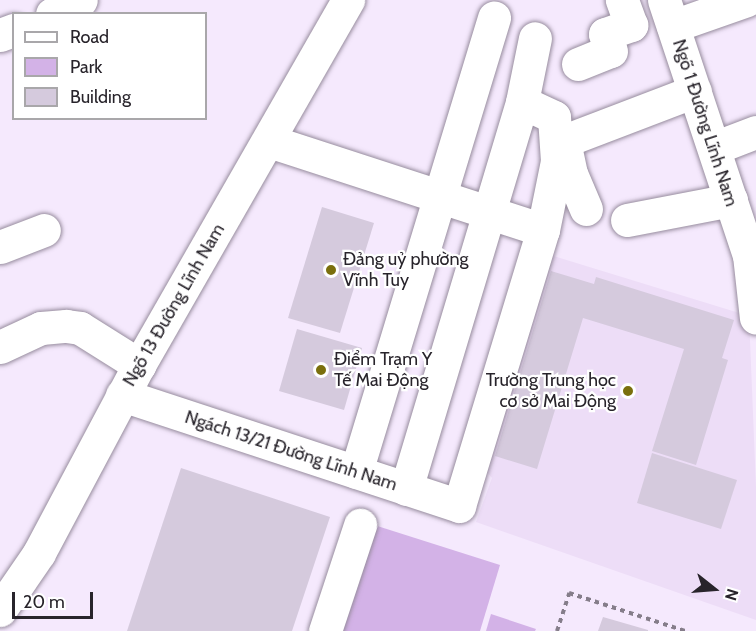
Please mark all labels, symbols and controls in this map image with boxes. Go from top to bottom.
legend [12,12,207,120]
text: Road [70,26,109,48]
street label: Ngõ 1 Đường Lĩnh Nam [668,37,742,209]
text: Park [70,56,102,78]
text: Building [70,86,131,108]
street label: Ngõ 13 Đường Lĩnh Nam [119,220,229,390]
place label: Đảng uỷ phường Vĩnh Tuy [343,249,469,292]
marker: Đảng uỷ phường Vĩnh Tuy [324,263,338,277]
place label: Điểm Trạm Y Tế Mai Động [334,349,432,392]
marker: Điểm Trạm Y Tế Mai Động [312,361,330,379]
place label: Trường Trung học cơ sở Mai Động [486,370,616,412]
marker: Trường Trung học cơ sở Mai Động [621,384,635,398]
street label: Ngách 13/21 Đường Lĩnh Nam [182,406,400,496]
north arrow [684,559,744,619]
scale bar [15,580,96,618]
text: N [721,586,742,603]
text: 20 m [23,591,65,613]

